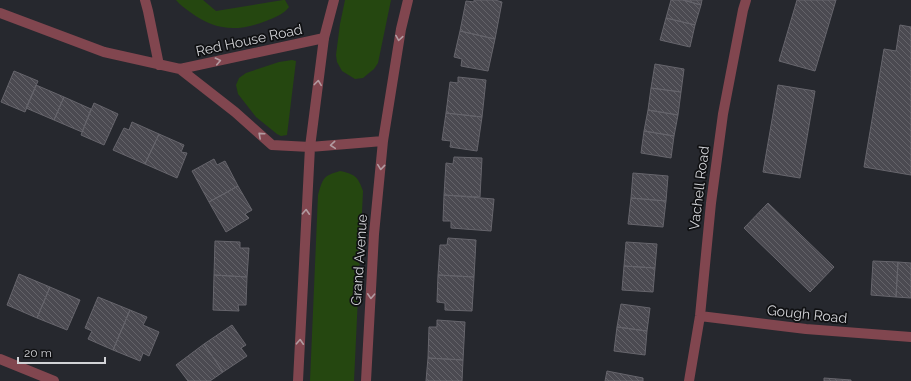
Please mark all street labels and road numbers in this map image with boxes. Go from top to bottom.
street label: Red House Road [194,21,304,59]
street label: Vachell Road [686,145,712,231]
street label: Grand Avenue [348,214,370,306]
street label: Gough Road [766,302,848,326]

